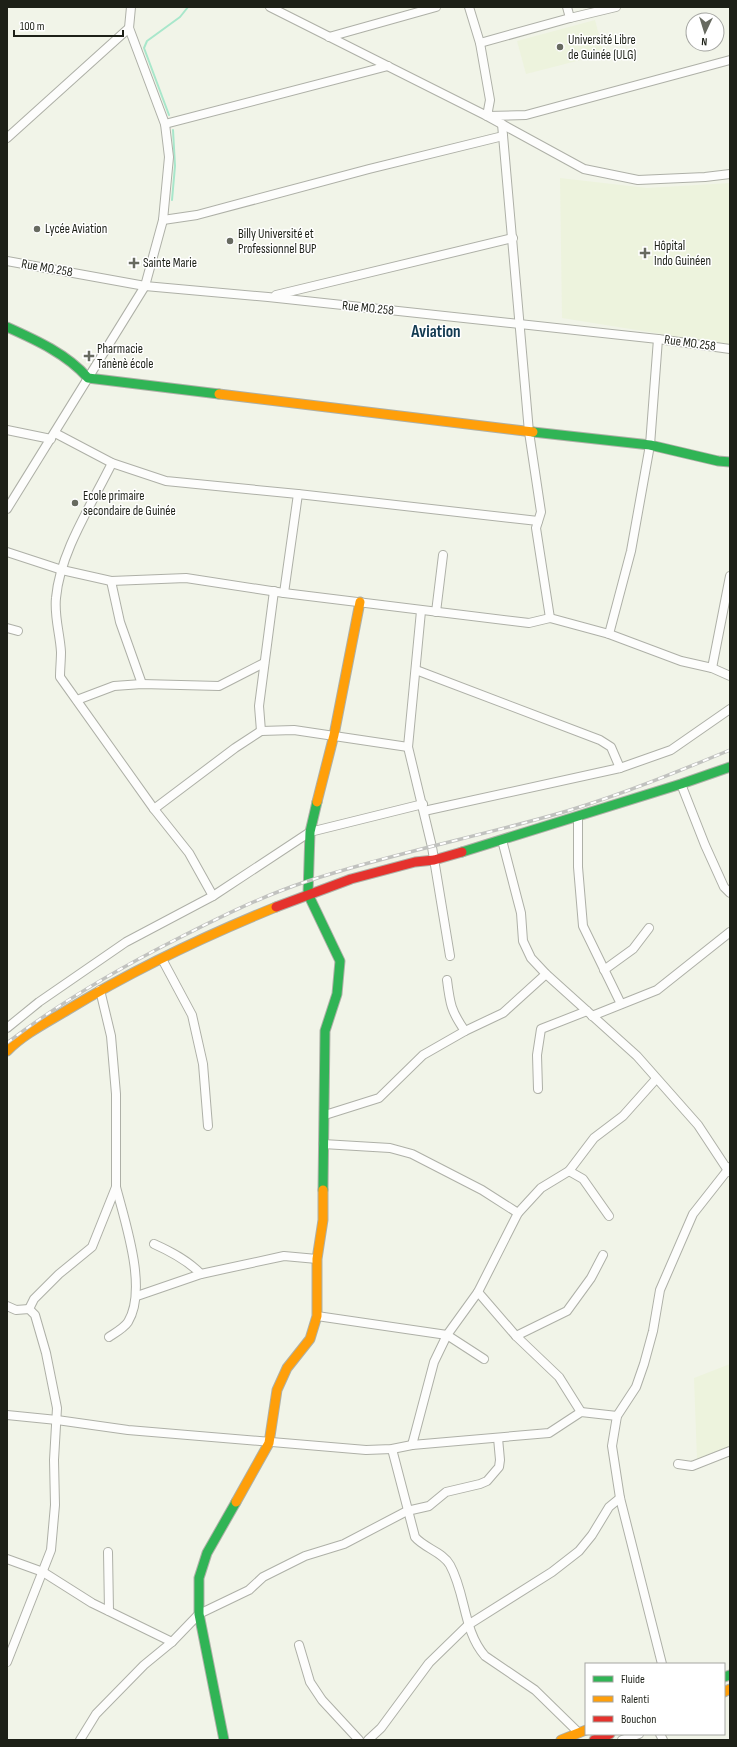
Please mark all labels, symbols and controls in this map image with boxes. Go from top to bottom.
scale bar [14,12,123,38]
north arrow [685,12,725,52]
text: 100 m [20,19,45,34]
place label: Université Libre de Guinée (ULG) [568,32,637,63]
text: N [701,35,708,48]
marker: Université Libre de Guinée (ULG) [555,42,565,52]
place label: Lycée Aviation [45,221,107,237]
marker: Lycée Aviation [32,224,42,234]
place label: Billy Université et Professionnel BUP [238,226,317,257]
marker: Billy Université et Professionnel BUP [225,236,235,246]
place label: Hôpital Indo Guinéen [654,238,711,269]
marker: Hôpital Indo Guinéen [639,247,651,259]
place label: Sainte Marie [143,255,197,271]
street label: Rue MO.258 [20,256,74,280]
marker: Sainte Marie [128,257,140,269]
street label: Rue MO.258 [341,297,395,319]
district label: Aviation [410,322,461,342]
street label: Rue MO.258 [663,331,717,355]
place label: Pharmacie Tanènè école [97,341,154,372]
marker: Pharmacie Tanènè école [84,351,94,361]
place label: Ecole primaire secondaire de Guinée [83,488,176,519]
marker: Ecole primaire secondaire de Guinée [70,498,80,508]
legend [585,1663,725,1735]
text: Fluide [621,1672,645,1687]
text: Ralenti [621,1692,649,1707]
text: Bouchon [621,1712,656,1727]

